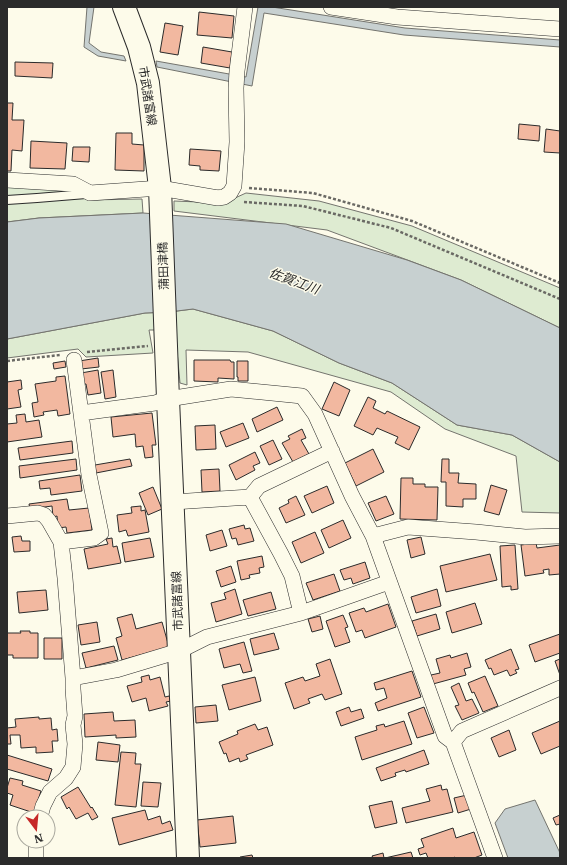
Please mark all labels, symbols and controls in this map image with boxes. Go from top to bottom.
street label: 市武諸富線 [136,65,160,127]
street label: 蒲田津橋 [155,242,171,290]
water label: 佐賀江川 [267,264,323,299]
street label: 市武諸富線 [168,571,186,631]
north arrow [16,809,56,849]
text: N [32,831,45,847]

